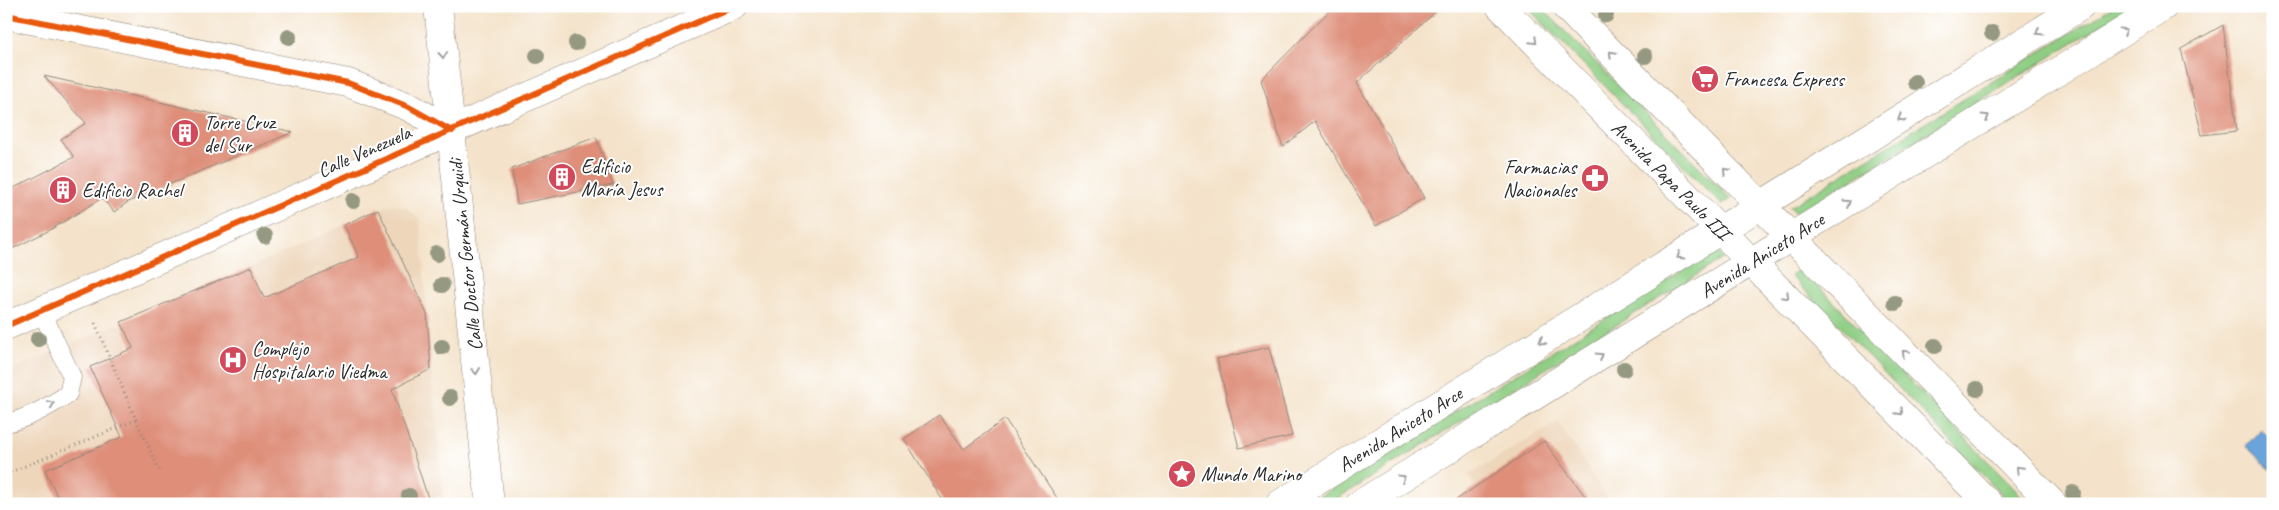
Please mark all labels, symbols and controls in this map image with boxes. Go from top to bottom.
one-way arrow [2036,26,2045,35]
one-way arrow [2118,28,2127,38]
one-way arrow [1528,35,1537,44]
one-way arrow [437,51,448,59]
one-way arrow [1609,51,1618,60]
supermarket icon: Francesa Express [1690,64,1720,94]
place label: Francesa Express [1724,67,1846,92]
place label: Torre Cruz del Sur [204,110,277,158]
one-way arrow [1898,111,1907,121]
one-way arrow [1980,114,1989,123]
street label: Avenida Papa Paulo III [1606,116,1738,248]
building icon: Torre Cruz del Sur [170,118,200,148]
street label: Calle Venezuela [314,119,416,183]
place label: Edificio María Jesus [581,154,664,202]
place label: Farmacias Nacionales [1503,155,1578,203]
street label: Calle Doctor Germán Urquidi [443,156,488,352]
building icon: Edificio María Jesus [547,162,577,192]
pharmacy icon: Farmacias Nacionales [1580,163,1610,193]
one-way arrow [1722,167,1731,176]
building icon: Edificio Rachel [48,175,78,205]
place label: Edificio Rachel [82,178,186,203]
one-way arrow [1842,200,1851,209]
street label: Avenida Aniceto Arce [1695,206,1830,304]
one-way arrow [1676,249,1685,259]
one-way arrow [1780,291,1789,300]
one-way arrow [1538,335,1547,345]
place label: Complejo Hospitalario Viedma [252,336,388,384]
hospital icon: Complejo Hospitalario Viedma [218,345,248,375]
one-way arrow [1902,350,1911,359]
one-way arrow [1594,353,1603,362]
one-way arrow [470,367,481,375]
street label: Avenida Aniceto Arce [1333,380,1468,478]
one-way arrow [46,400,55,410]
one-way arrow [1894,407,1903,416]
place icon: Mundo Marino [1167,459,1197,489]
place label: Mundo Marino [1201,462,1303,487]
one-way arrow [2015,466,2024,475]
one-way arrow [1396,475,1405,485]

